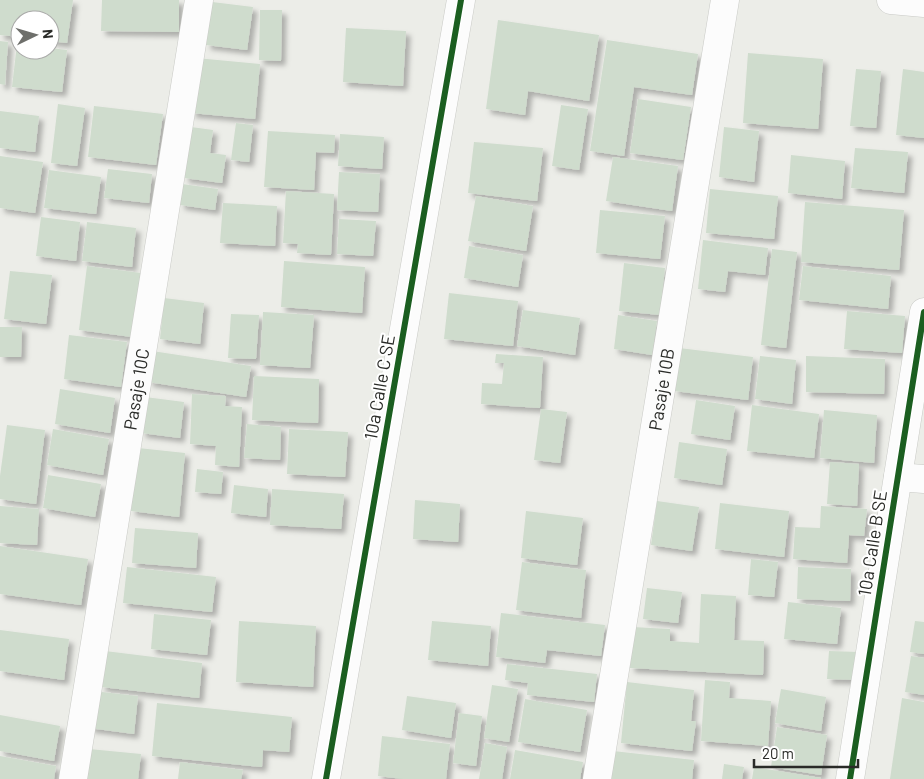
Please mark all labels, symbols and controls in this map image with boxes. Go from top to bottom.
north arrow [10,10,60,60]
text: N [40,28,57,39]
street label: 10a Calle C SE [359,333,399,441]
street label: Pasaje 10C [119,346,154,432]
street label: Pasaje 10B [643,346,679,432]
street label: 10a Calle B SE [853,488,891,598]
scale bar [754,736,858,768]
text: 20 m [762,744,794,762]

